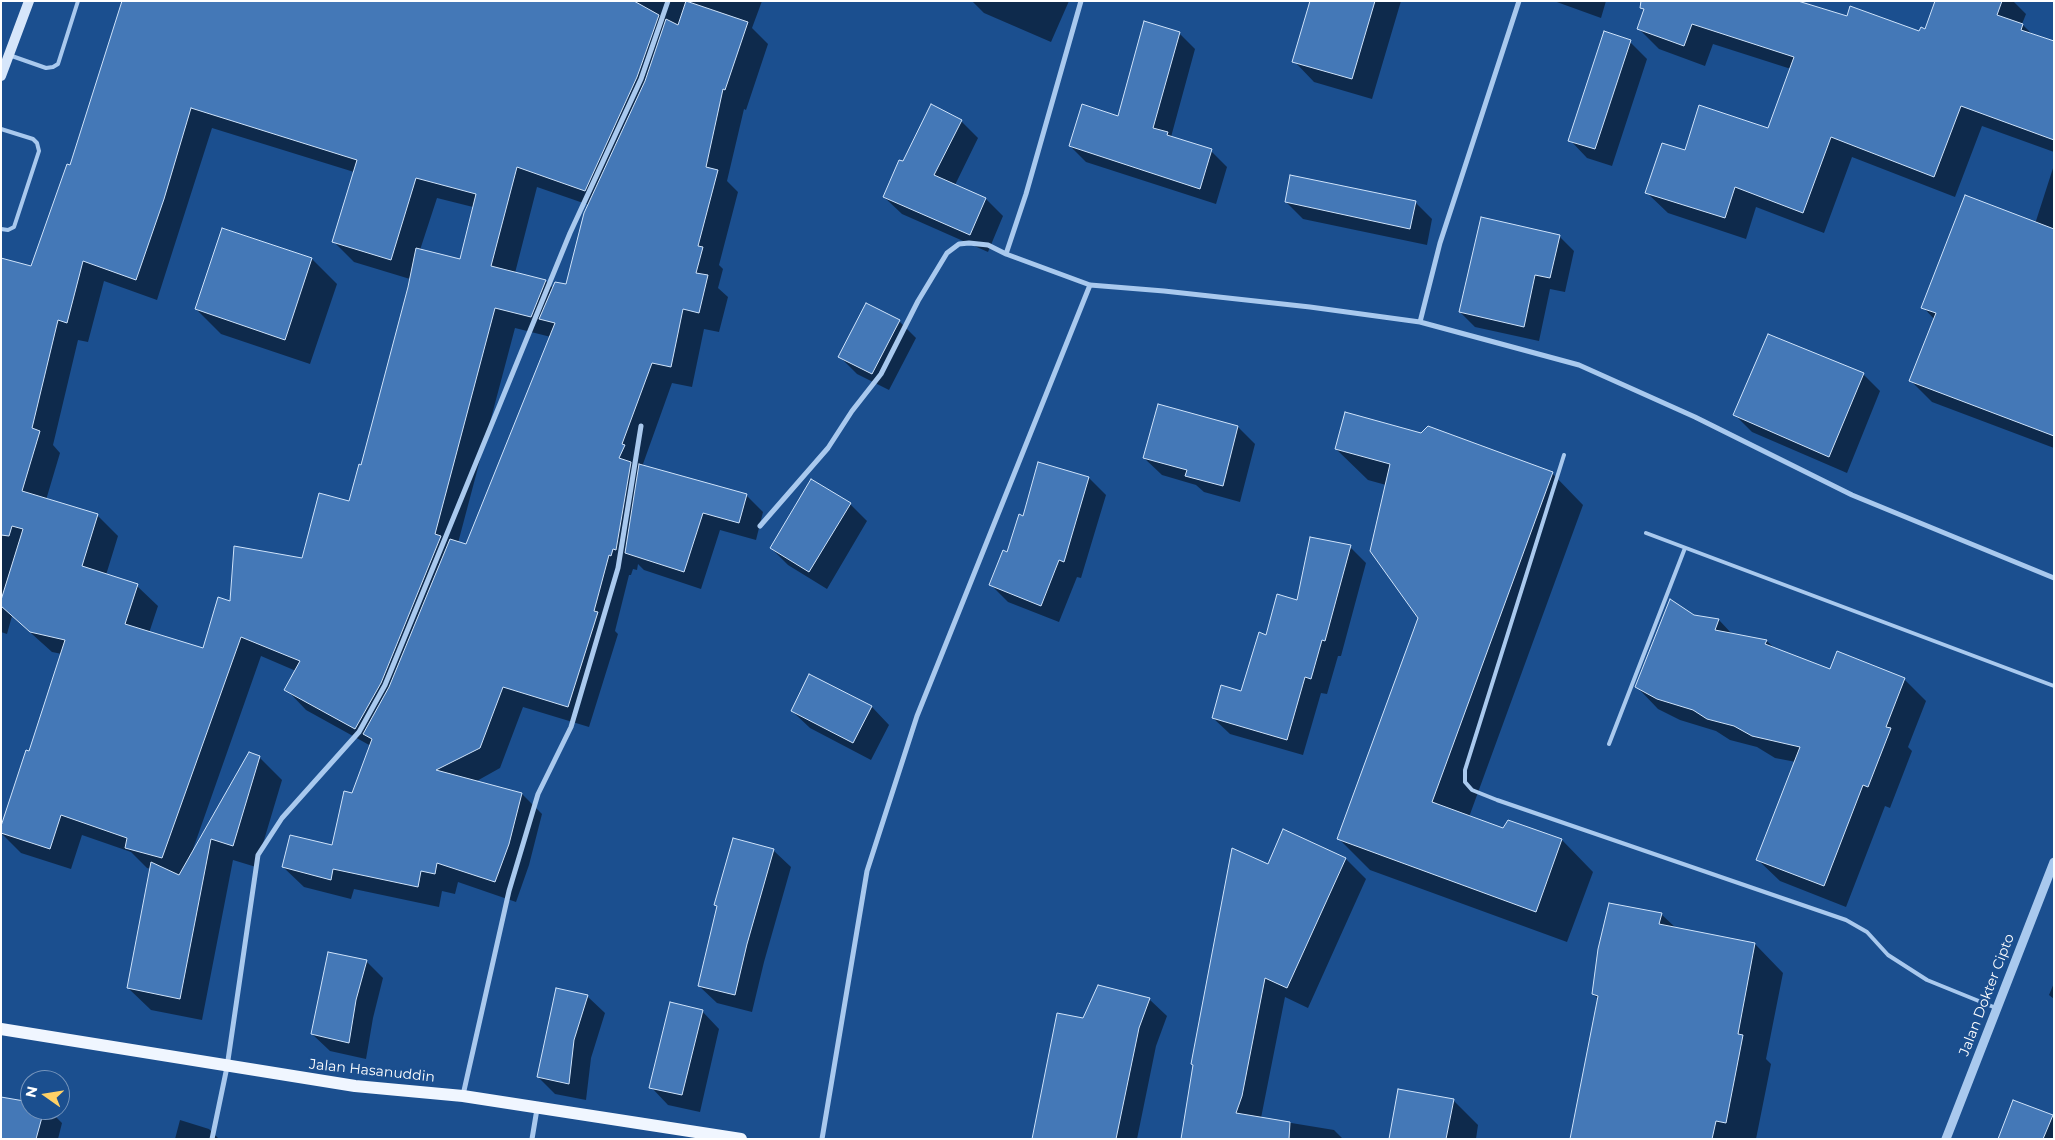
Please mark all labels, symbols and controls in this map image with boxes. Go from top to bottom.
street label: Jalan Dokter Cipto [1956,931,2018,1059]
street label: Jalan Hasanuddin [308,1056,436,1086]
north arrow [20,1070,70,1120]
text: N [21,1084,41,1099]

